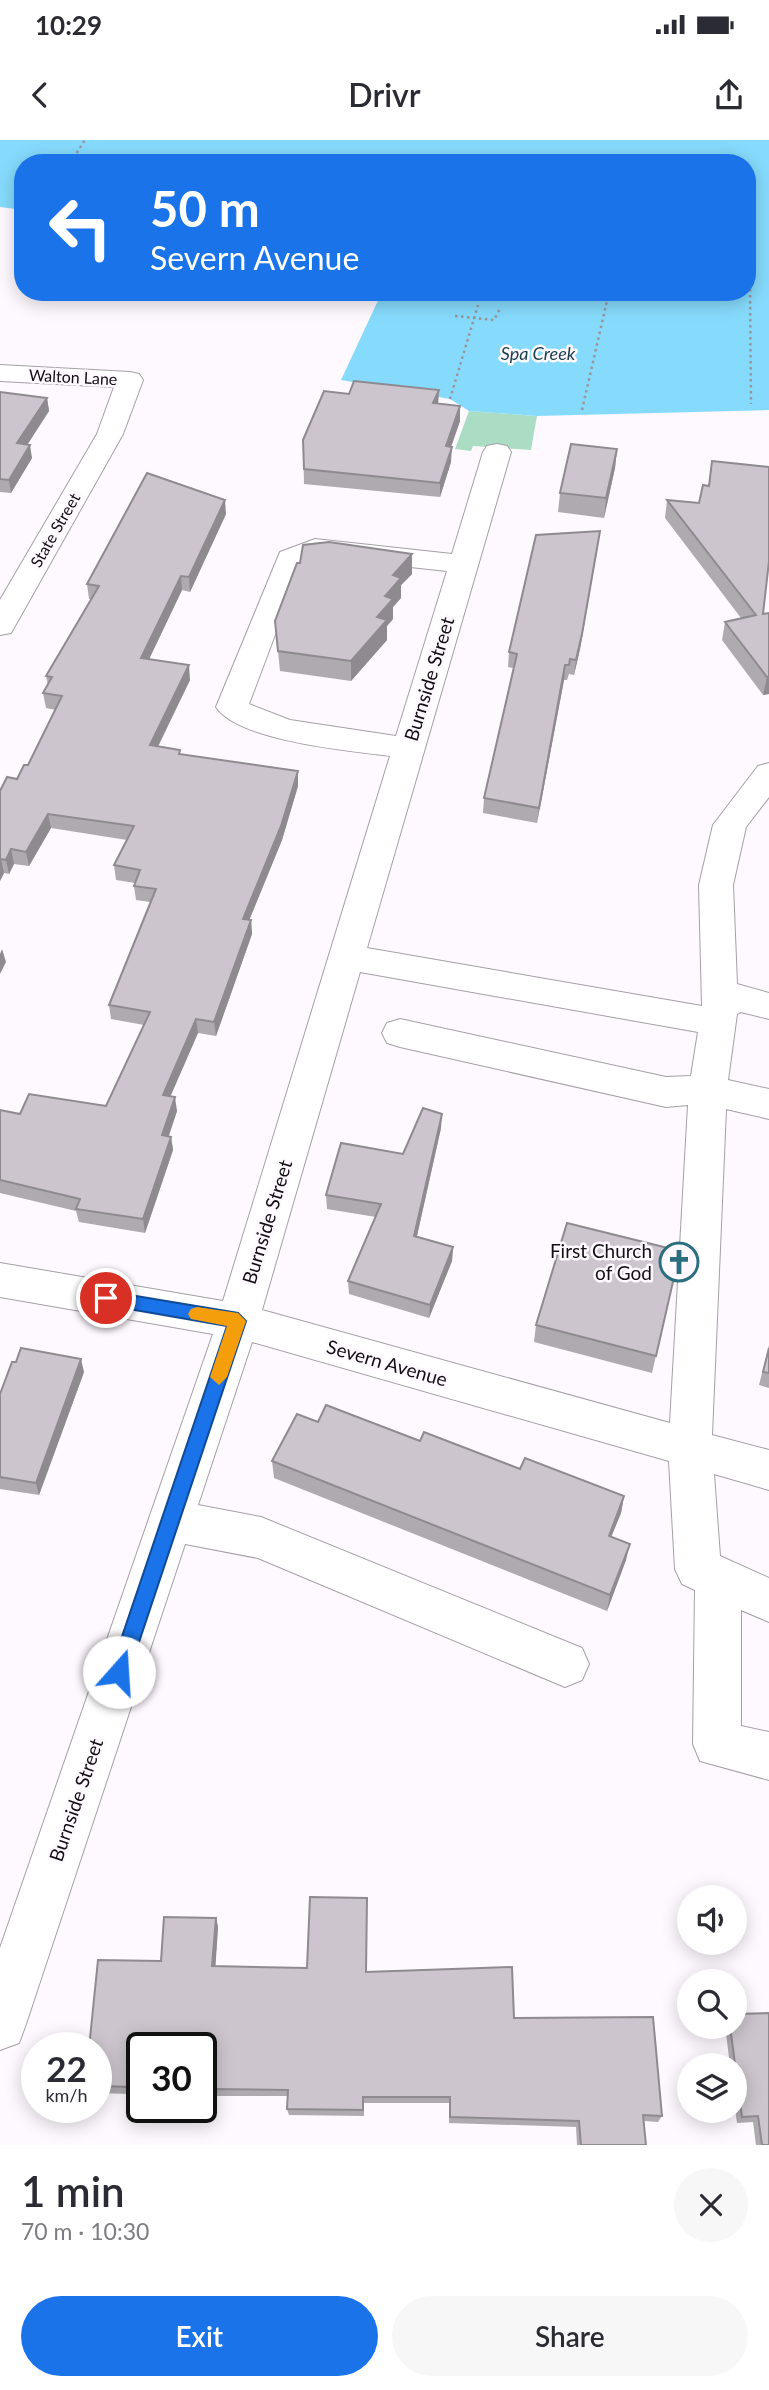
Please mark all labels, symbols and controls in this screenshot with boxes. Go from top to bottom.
text: 10:29 [35,9,102,41]
text: Drivr [348,75,421,114]
icon: back [21,76,59,114]
icon: share [710,76,748,114]
text: 50 m [150,179,260,237]
icon: left [35,182,126,273]
text: Severn Avenue [150,238,359,277]
water label: Spa Creek [501,342,576,364]
street label: Walton Lane [28,365,118,388]
street label: State Street [26,489,83,570]
street label: Burnside Street [399,614,458,744]
street label: Burnside Street [237,1157,296,1287]
place label: First Church of God [550,1239,652,1284]
church icon: First Church of God [658,1241,700,1283]
pin [76,1268,136,1328]
icon: arrive [87,1279,125,1317]
street label: Severn Avenue [324,1334,450,1391]
position arrow [82,1635,156,1709]
street label: Burnside Street [44,1735,107,1864]
map controls [677,1885,747,2123]
button: sound [677,1885,747,1955]
button: search [677,1969,747,2039]
speed limit sign: 30 [126,2032,217,2123]
text: 22 [46,2047,87,2089]
button: layers [677,2053,747,2123]
text: km/h [45,2084,88,2106]
text: 1 min [21,2166,125,2216]
button: close [674,2168,748,2242]
text: 70 m · 10:30 [21,2217,149,2245]
button: Exit [21,2296,378,2376]
button: Share [392,2296,748,2376]

